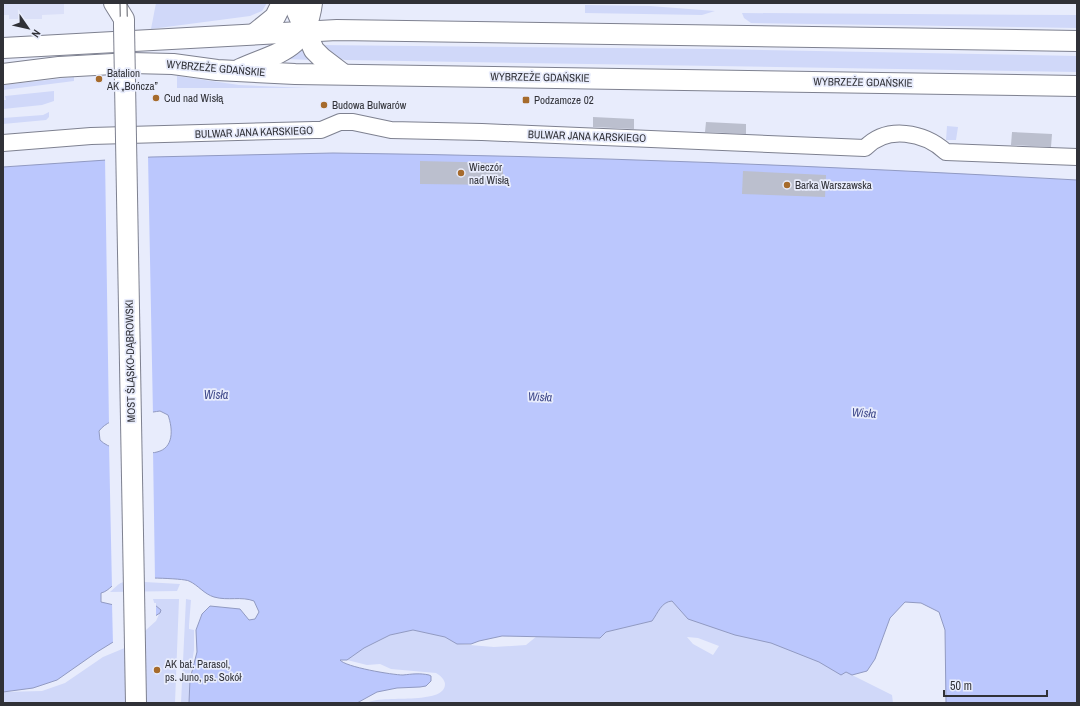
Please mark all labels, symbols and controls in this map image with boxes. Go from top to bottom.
north arrow [8,8,48,48]
text: N [29,27,44,40]
street label: WYBRZEŻE GDAŃSKIE [166,57,266,79]
place label: Batalion AK „Bończa” [106,66,158,93]
street label: WYBRZEŻE GDAŃSKIE [490,69,590,85]
marker: Batalion AK „Bończa” [94,74,104,84]
street label: WYBRZEŻE GDAŃSKIE [813,74,913,90]
place label: Cud nad Wisłą [164,91,224,105]
marker: Cud nad Wisłą [151,93,161,103]
place label: Podzamcze 02 [534,93,594,107]
marker: Podzamcze 02 [521,95,531,105]
place label: Budowa Bulwarów [332,98,407,112]
marker: Budowa Bulwarów [319,100,329,110]
street label: BULWAR JANA KARSKIEGO [195,123,313,141]
street label: BULWAR JANA KARSKIEGO [528,127,646,145]
place label: Wieczór nad Wisłą [469,160,510,187]
marker: Wieczór nad Wisłą [456,168,466,178]
place label: Barka Warszawska [795,178,872,192]
marker: Barka Warszawska [782,180,792,190]
street label: MOST ŚLĄSKO-DĄBROWSKI [122,300,138,422]
water label: Wisła [204,387,229,403]
water label: Wisła [528,389,553,405]
water label: Wisła [851,404,877,422]
place label: AK bat. Parasol, ps. Juno, ps. Sokół [164,657,242,684]
marker: AK bat. Parasol, ps. Juno, ps. Sokół [152,665,162,675]
scale bar [944,672,1047,698]
text: 50 m [950,678,972,694]

